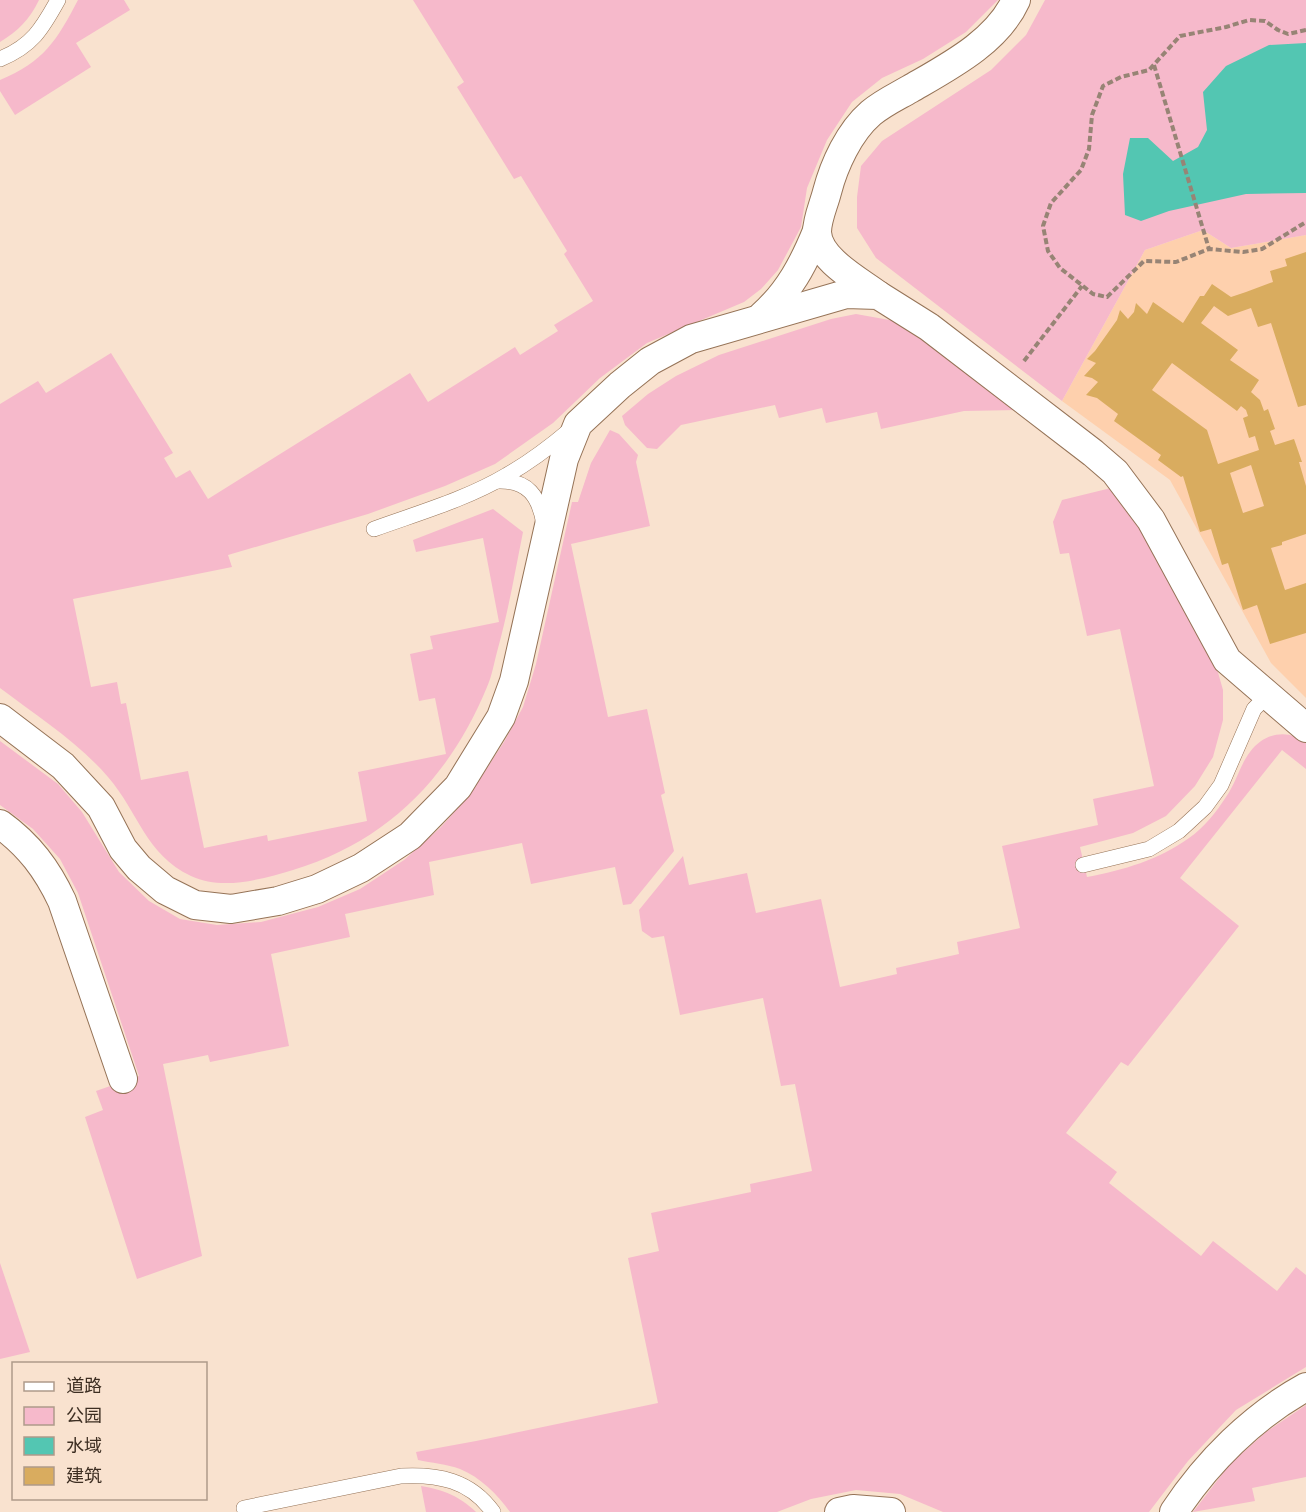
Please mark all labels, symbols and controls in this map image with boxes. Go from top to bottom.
legend [12,1362,207,1500]
text: 道路 [66,1375,102,1396]
text: 公园 [66,1405,102,1426]
text: 水域 [66,1435,102,1456]
text: 建筑 [66,1465,102,1486]

